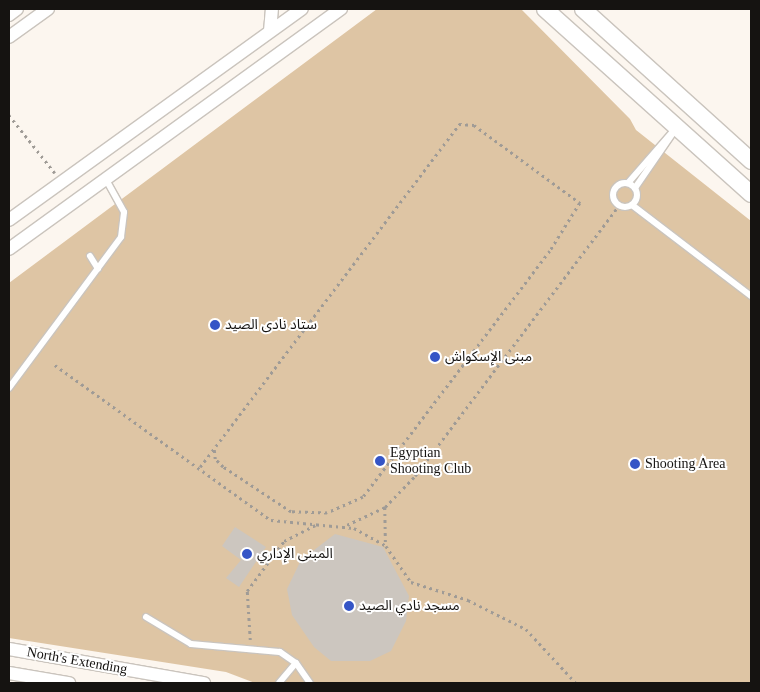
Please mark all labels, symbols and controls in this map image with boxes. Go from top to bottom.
place label: ستاد نادى الصيد [225,317,317,333]
marker: ستاد نادى الصيد [209,319,221,331]
place label: مبنى الإسكواش [445,349,532,365]
marker: مبنى الإسكواش [429,351,441,363]
place label: Egyptian Shooting Club [390,445,471,478]
marker: Egyptian Shooting Club [374,455,386,467]
place label: Shooting Area [645,456,726,472]
marker: Shooting Area [629,458,641,470]
place label: المبنى الإداري [257,546,333,562]
marker: المبنى الإداري [241,548,253,560]
place label: مسجد نادي الصيد [359,598,460,614]
marker: مسجد نادي الصيد [343,600,355,612]
street label: North's Extending [25,644,129,678]

